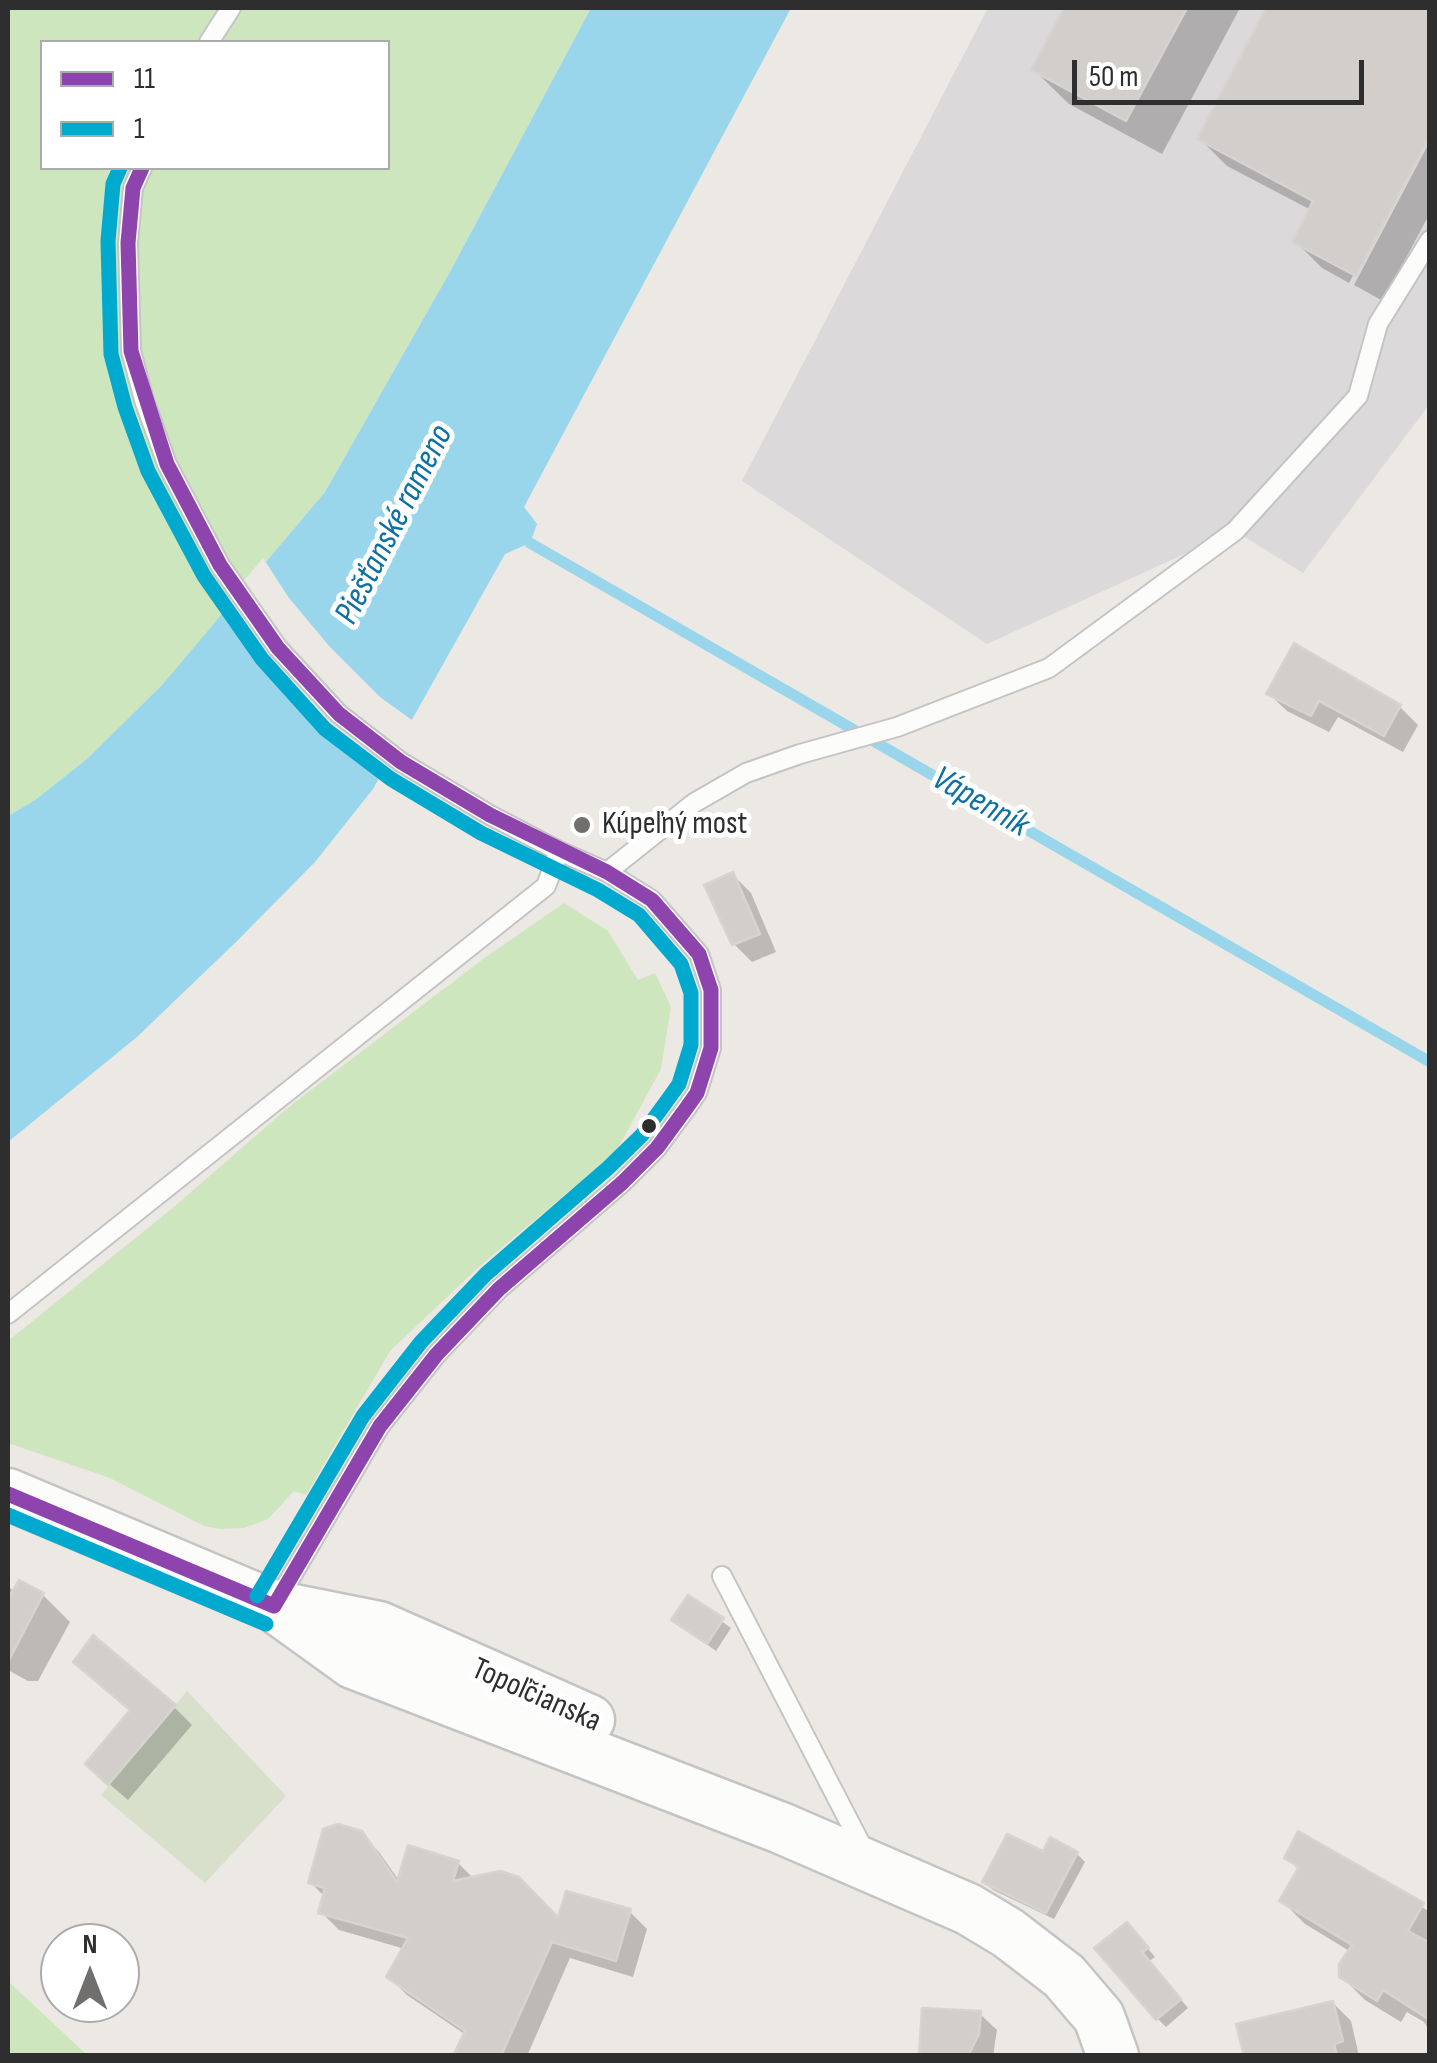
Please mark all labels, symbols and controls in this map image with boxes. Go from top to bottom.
legend [40,40,390,170]
scale bar [1077,40,1370,102]
text: 50 m [1089,59,1138,95]
text: 11 [134,61,155,97]
text: 1 [134,111,145,147]
water label: Piešťanské rameno [327,418,463,632]
water label: Vápenník [924,759,1036,847]
place label: Kúpeľný most [602,806,747,844]
marker: Kúpeľný most [571,814,593,836]
unlabelled marker [639,1116,659,1136]
street label: Topoľčianska [466,1651,606,1741]
north arrow [40,1923,140,2023]
text: N [83,1928,97,1961]

